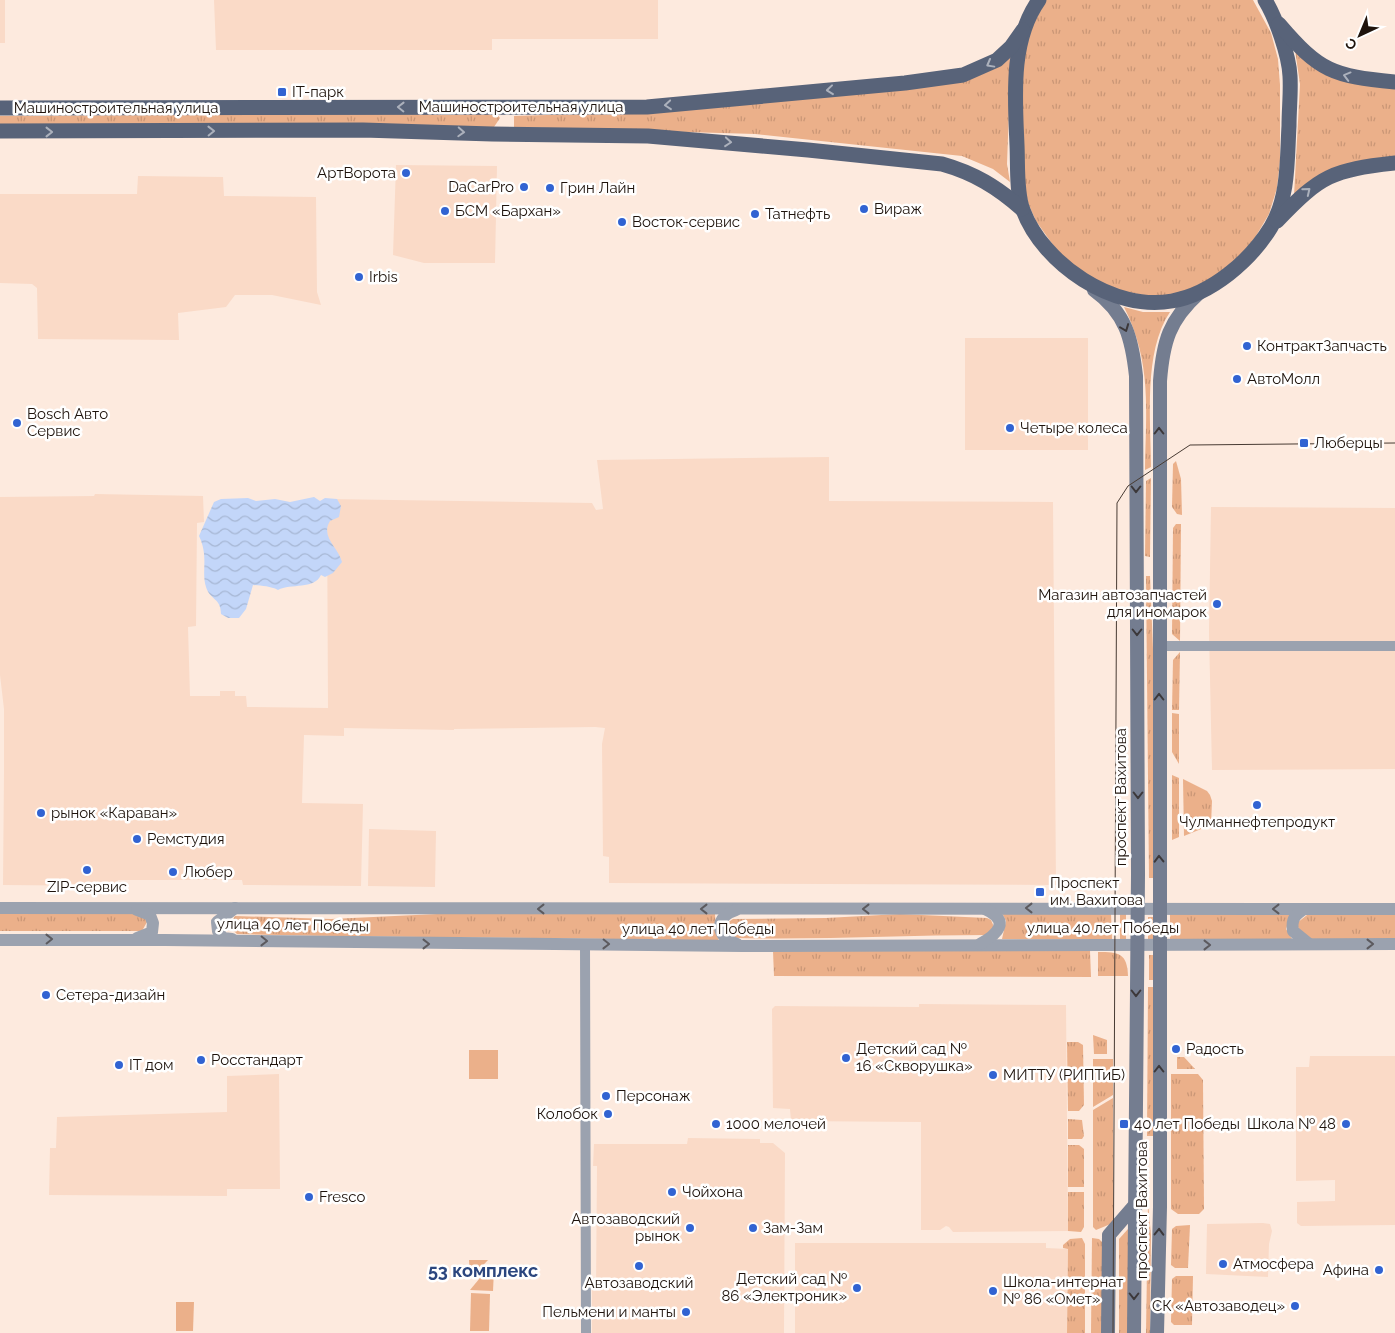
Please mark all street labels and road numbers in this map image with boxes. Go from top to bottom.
street label: Машиностроительная улица [419,98,623,116]
street label: Машиностроительная улица [14,99,218,117]
street label: проспект Вахитова [1112,728,1130,866]
street label: улица 40 лет Победы [217,915,369,935]
street label: улица 40 лет Победы [1027,919,1179,937]
street label: улица 40 лет Победы [622,920,774,938]
street label: проспект Вахитова [1133,1141,1151,1279]

